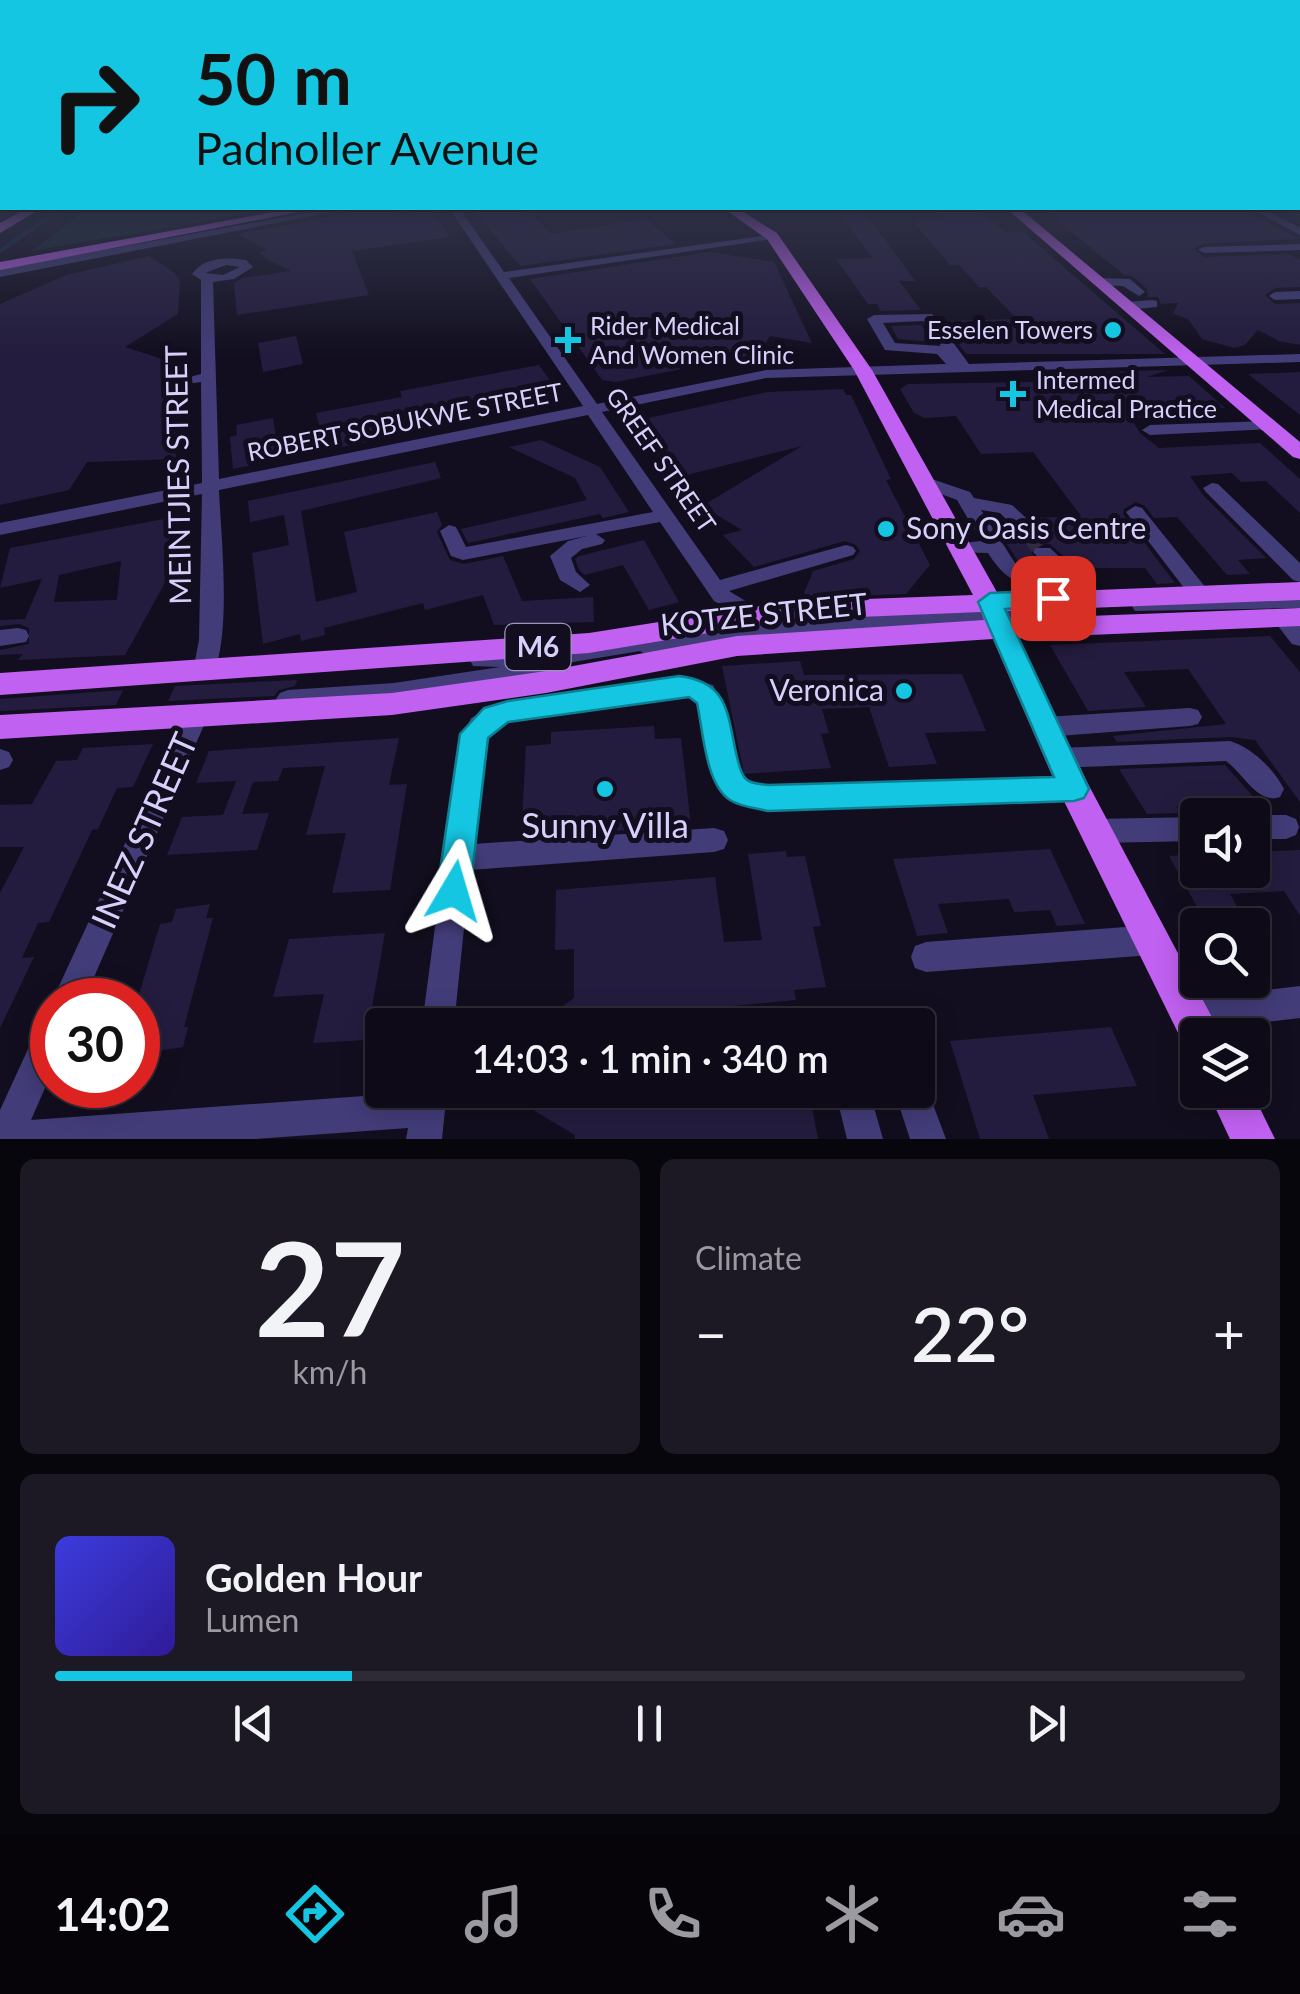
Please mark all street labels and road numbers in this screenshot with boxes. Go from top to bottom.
street label: MEINTJIES STREET [157,345,197,605]
street label: ROBERT SOBUKWE STREET [245,376,565,466]
street label: GREEF STREET [601,381,723,538]
street label: KOTZE STREET [659,584,869,642]
road number: M6 [506,624,570,670]
street label: INEZ STREET [81,726,205,934]

